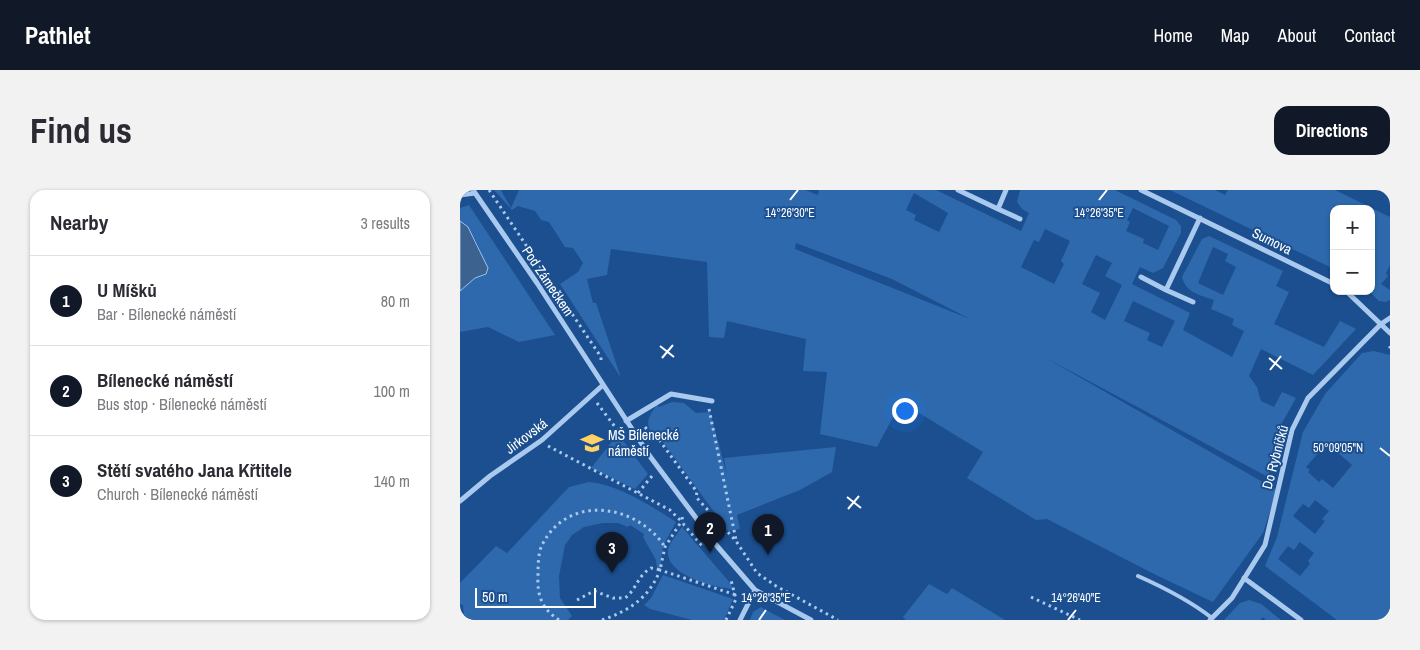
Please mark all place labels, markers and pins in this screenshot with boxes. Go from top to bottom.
place label: MŠ Bílenecké náměstí [608,426,679,460]
school or university icon: MŠ Bílenecké náměstí [579,430,605,456]
pin: 2 [694,512,726,553]
pin: 1 [752,514,784,555]
pin: 3 [596,532,628,573]

